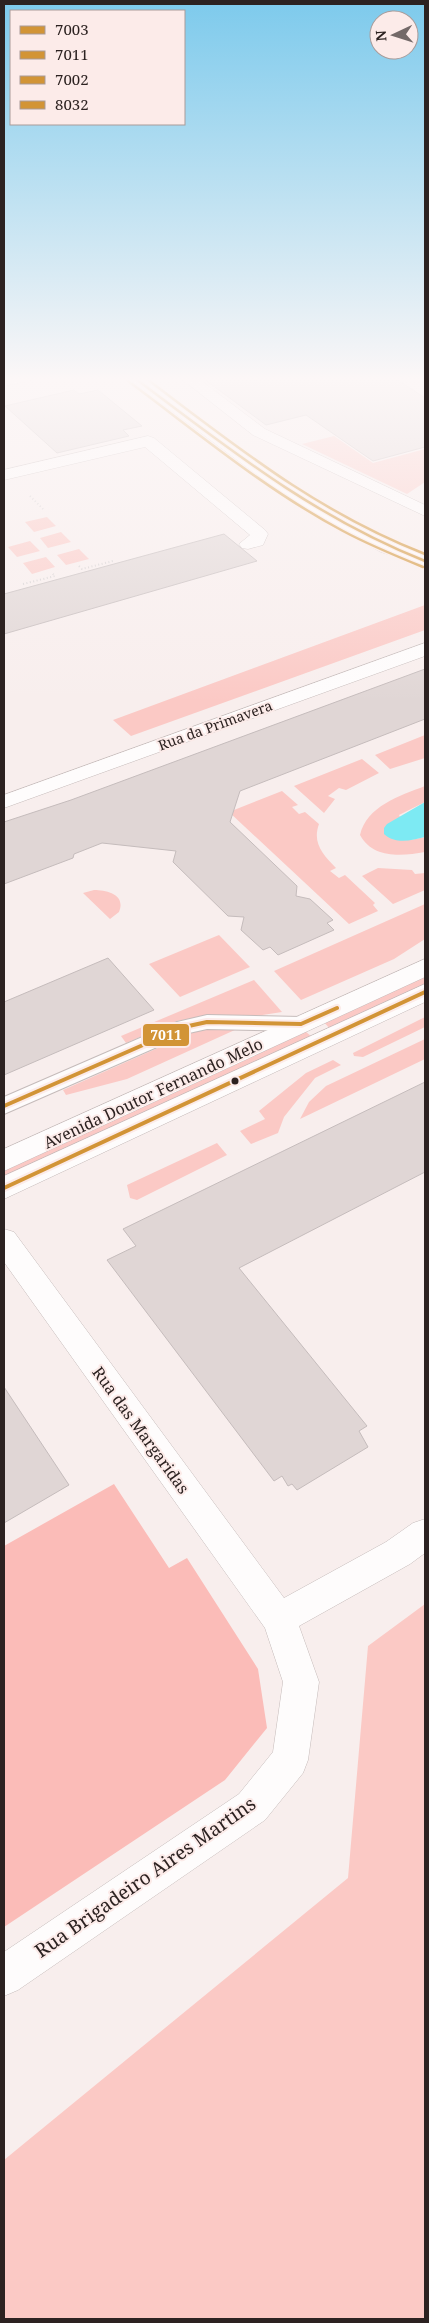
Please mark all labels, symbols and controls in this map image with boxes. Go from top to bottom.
legend [10,10,185,125]
north arrow [369,10,419,60]
text: 7003 [55,19,89,39]
text: N [371,30,390,42]
text: 7011 [55,44,89,64]
text: 7002 [55,69,89,89]
text: 8032 [55,94,89,114]
street label: Rua da Primavera [155,695,275,754]
line badge: 7011 [142,1023,190,1047]
text: 7011 [150,1025,182,1044]
street label: Avenida Doutor Fernando Melo [40,1032,266,1154]
unlabelled marker [230,1076,240,1086]
street label: Rua das Margaridas [87,1362,195,1498]
street label: Rua Brigadeiro Aires Martins [29,1791,261,1963]

